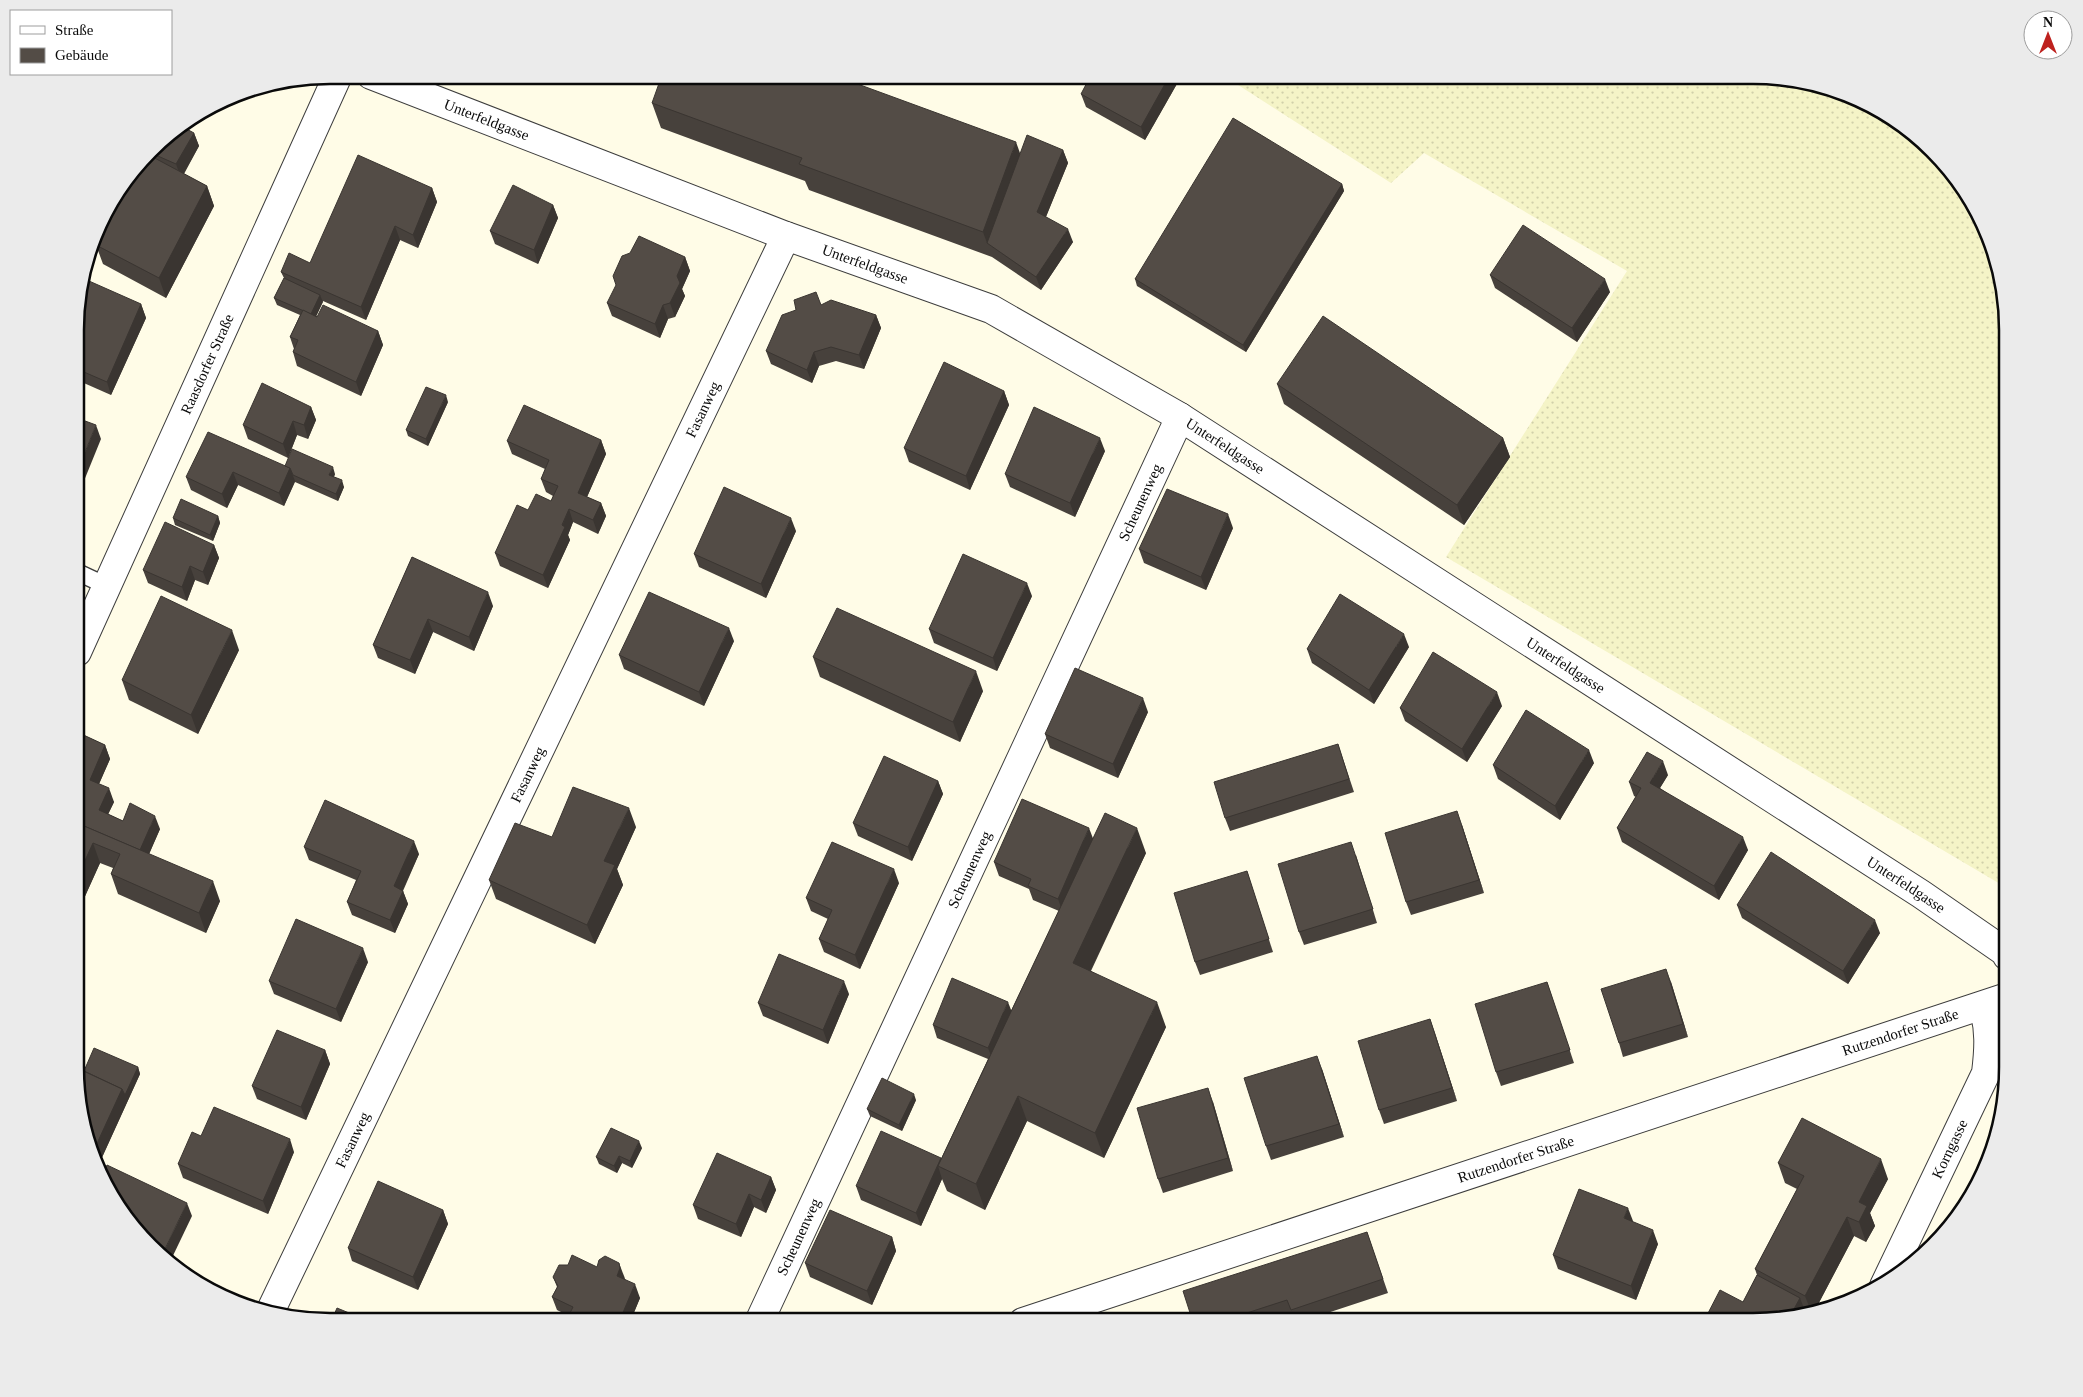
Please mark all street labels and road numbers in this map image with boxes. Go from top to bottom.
street label: Unterfeldgasse [442,96,532,144]
street label: Unterfeldgasse [820,241,910,287]
street label: Raasdorfer Straße [178,311,237,417]
street label: Fasanweg [683,378,723,440]
street label: Unterfeldgasse [1183,415,1268,477]
street label: Scheunenweg [1115,461,1165,544]
street label: Unterfeldgasse [1523,634,1608,696]
street label: Fasanweg [508,744,548,805]
street label: Scheunenweg [945,828,995,911]
street label: Unterfeldgasse [1864,853,1948,916]
street label: Rutzendorfer Straße [1840,1005,1961,1059]
street label: Fasanweg [332,1109,373,1170]
street label: Korngasse [1929,1117,1971,1181]
street label: Rutzendorfer Straße [1456,1133,1576,1186]
street label: Scheunenweg [774,1195,824,1278]

